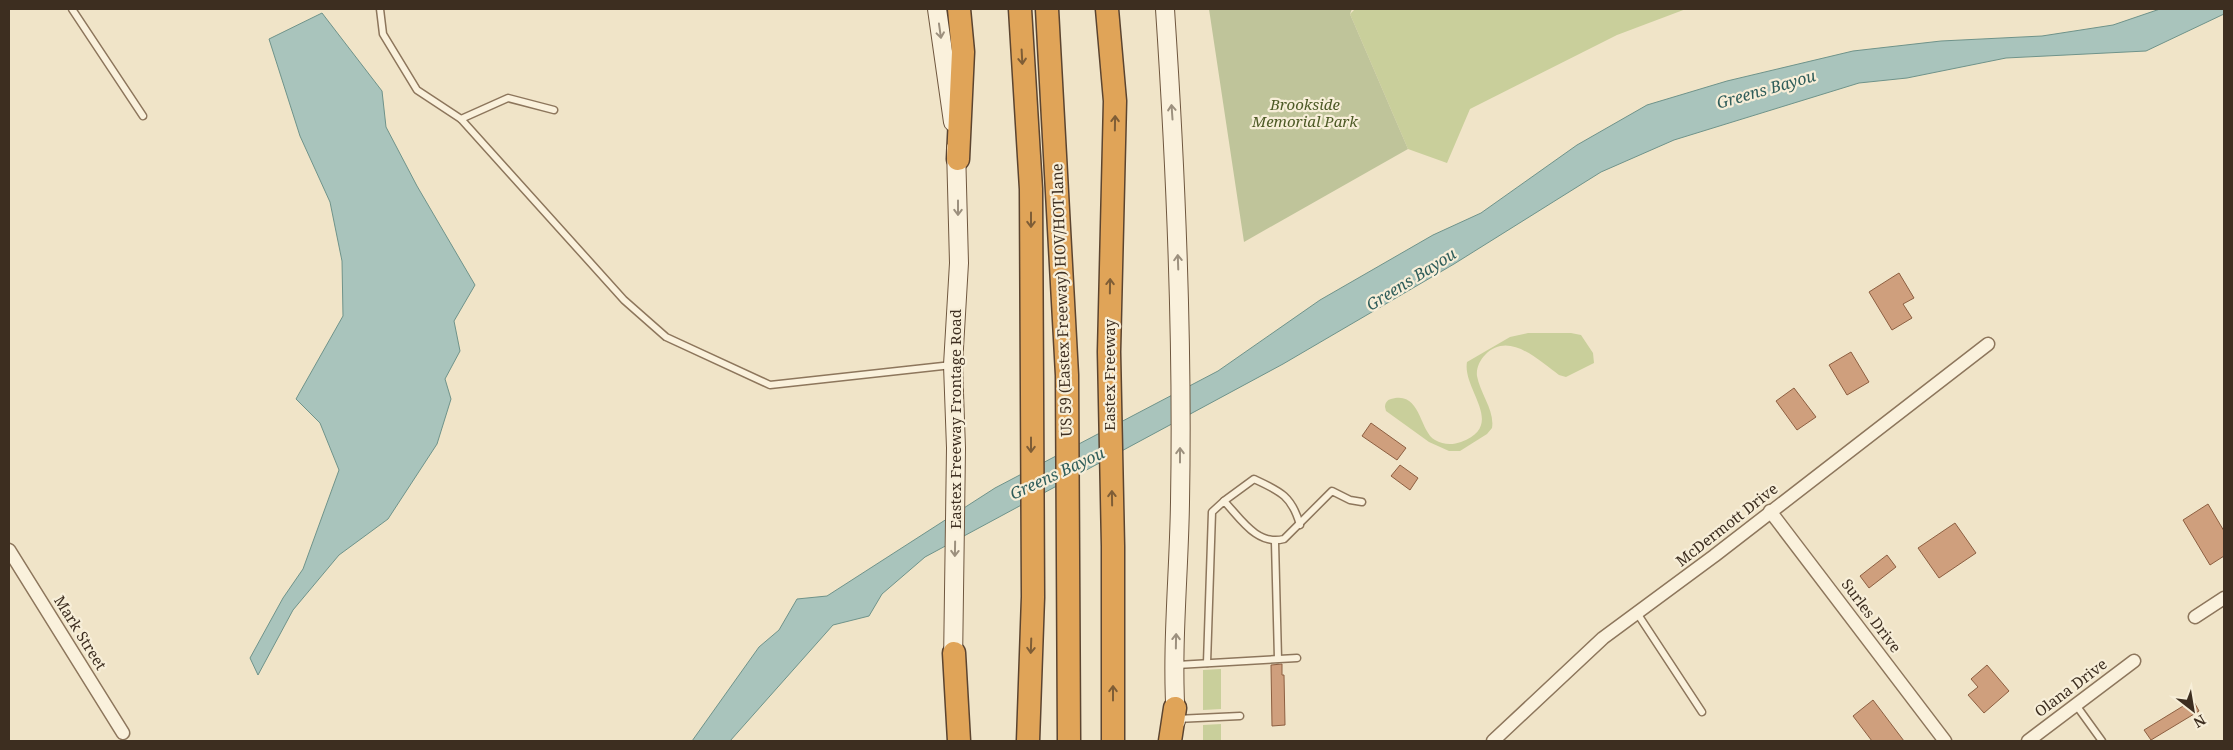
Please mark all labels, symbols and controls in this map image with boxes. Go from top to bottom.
one-way arrow [935,23,945,39]
one-way arrow [1018,49,1027,65]
water label: Greens Bayou [1714,64,1819,114]
park label: Brookside Memorial Park [1251,94,1358,131]
one-way arrow [1167,104,1177,120]
one-way arrow [1110,116,1119,132]
street label: US 59 (Eastex Freeway) HOV/HOT lane [1046,163,1076,437]
one-way arrow [953,199,963,215]
one-way arrow [1026,211,1036,227]
water label: Greens Bayou [1362,242,1460,315]
one-way arrow [1173,254,1183,270]
one-way arrow [1106,278,1115,294]
street label: Eastex Freeway Frontage Road [945,309,965,529]
street label: Eastex Freeway [1099,319,1119,431]
one-way arrow [1027,437,1036,453]
water label: Greens Bayou [1006,441,1108,505]
one-way arrow [1175,447,1185,464]
street label: McDermott Drive [1671,478,1781,570]
one-way arrow [1107,490,1117,506]
one-way arrow [950,541,960,557]
street label: Surles Drive [1837,574,1906,656]
street label: Mark Street [50,592,112,673]
one-way arrow [1171,634,1181,650]
one-way arrow [1026,637,1036,653]
street label: Olana Drive [2030,653,2111,721]
one-way arrow [1108,685,1118,701]
north arrow [2168,685,2218,735]
text: N [2190,711,2210,733]

